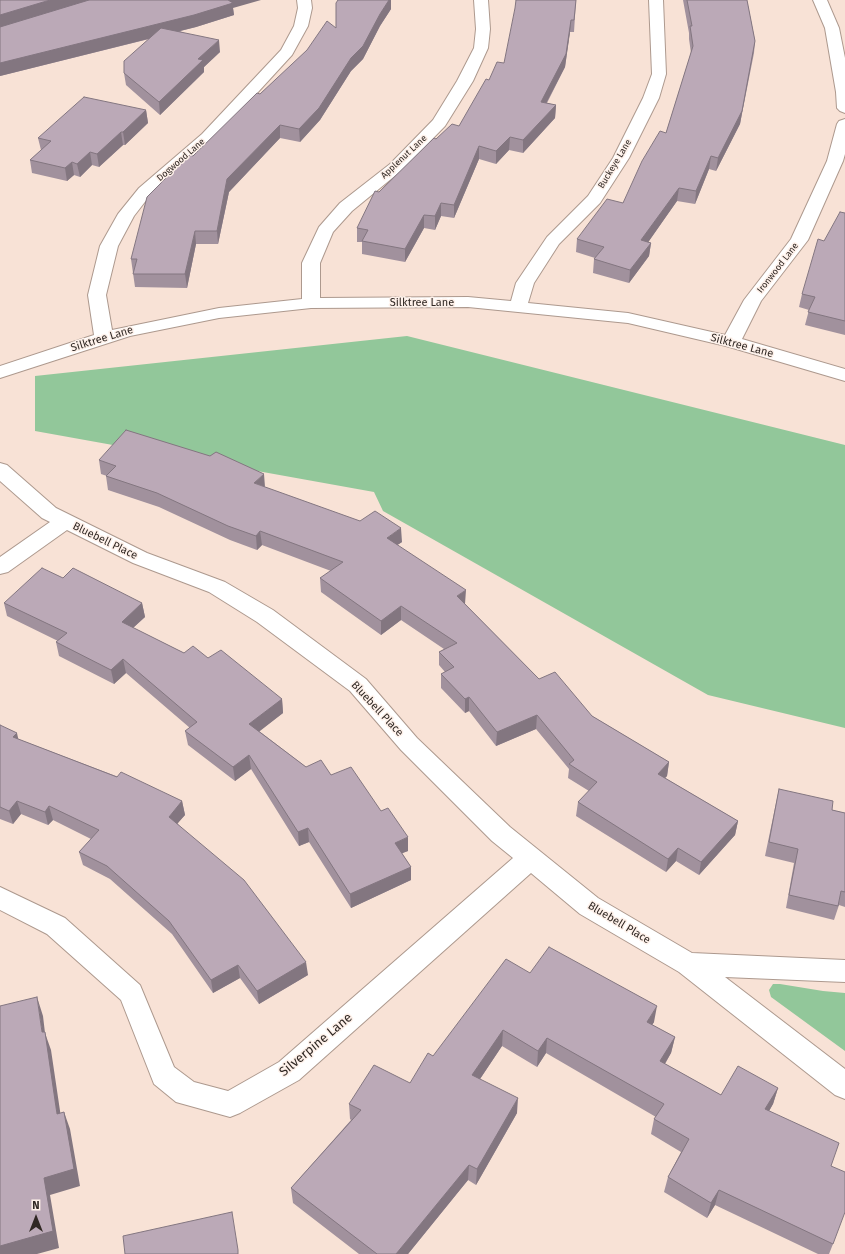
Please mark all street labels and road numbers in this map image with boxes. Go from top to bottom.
street label: Applenut Lane [379,133,429,181]
street label: Dogwood Lane [155,136,207,184]
street label: Buckeye Lane [596,137,634,191]
street label: Ironwood Lane [755,241,801,295]
street label: Silktree Lane [390,296,454,310]
street label: Silktree Lane [69,323,135,355]
street label: Silktree Lane [709,331,775,361]
street label: Bluebell Place [70,520,140,562]
street label: Bluebell Place [348,679,406,739]
street label: Bluebell Place [585,899,653,947]
street label: Silverpine Lane [276,1010,356,1080]

